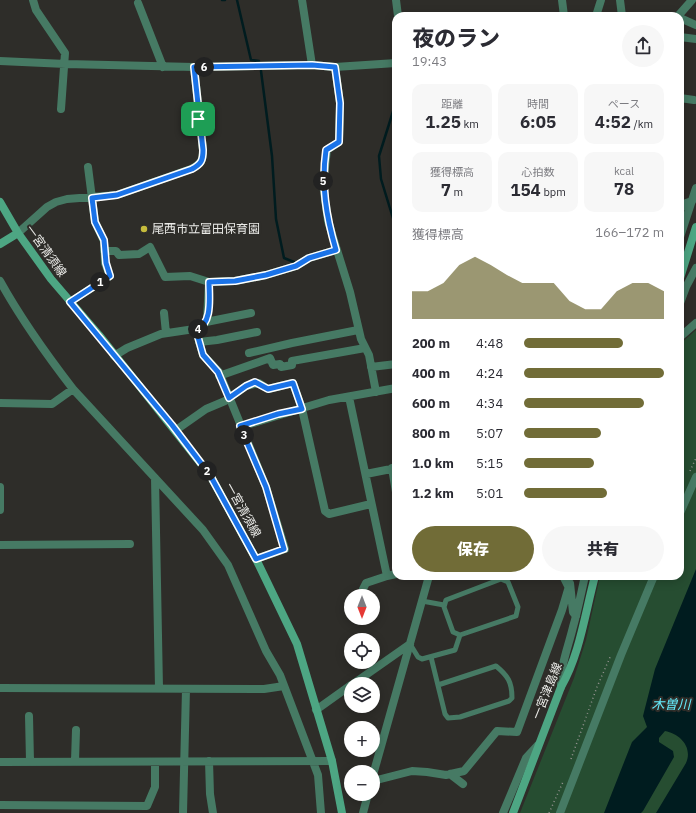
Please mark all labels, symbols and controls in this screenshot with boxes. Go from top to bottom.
text: 夜のラン [412,23,500,52]
button: share [622,25,664,67]
text: 19:43 [412,53,447,70]
pin: 6 [194,57,214,77]
text: 6 [201,60,207,74]
text: 距離 [441,97,463,111]
text: 時間 [527,97,549,111]
text: ペース [608,97,640,111]
pin [181,102,215,136]
icon: arrive [187,108,209,130]
text: 1.25 [425,111,461,133]
text: 6:05 [520,111,556,133]
text: 4:52 [595,111,631,133]
text: km [461,117,479,131]
text: /km [631,117,653,131]
text: kcal [614,164,634,178]
text: 獲得標高 [430,165,474,179]
text: 心拍数 [522,165,555,179]
pin: 5 [313,171,333,191]
text: 5 [320,174,326,188]
text: 78 [614,178,634,200]
text: 7 [441,179,451,201]
text: 154 [510,179,541,201]
text: m [451,185,463,199]
text: bpm [541,185,566,199]
place label: 尾西市立富田保育園 [152,221,260,236]
street label: 一宮清須線 [23,222,70,279]
marker: 尾西市立富田保育園 [139,224,149,234]
text: 166–172 m [595,224,664,241]
text: 獲得標高 [412,226,464,243]
pin: 1 [90,272,110,292]
text: 1 [97,275,103,289]
pin: 4 [188,319,208,339]
text: 4 [195,322,201,336]
text: 200 m [412,335,450,352]
text: 4:48 [476,335,503,352]
text: 400 m [412,365,450,382]
text: 4:24 [476,365,503,382]
text: 600 m [412,395,450,412]
text: 4:34 [476,395,503,412]
pin: 3 [234,425,254,445]
text: 800 m [412,425,450,442]
text: 5:07 [476,425,503,442]
text: 3 [241,428,247,442]
text: 1.0 km [412,455,454,472]
text: 5:15 [476,455,503,472]
pin: 2 [197,461,217,481]
text: 2 [204,464,210,478]
street label: 一宮清須線 [222,480,265,540]
text: 1.2 km [412,485,454,502]
text: 5:01 [476,485,503,502]
button: 保存 [412,526,534,572]
button: 共有 [542,526,664,572]
north arrow [344,589,380,625]
map controls [344,589,380,801]
button: locate [344,633,380,669]
street label: 一宮津島線 [528,660,565,721]
button: layers [344,677,380,713]
water label: 木曽川 [651,696,692,713]
button: + [344,721,380,757]
button: − [344,765,380,801]

